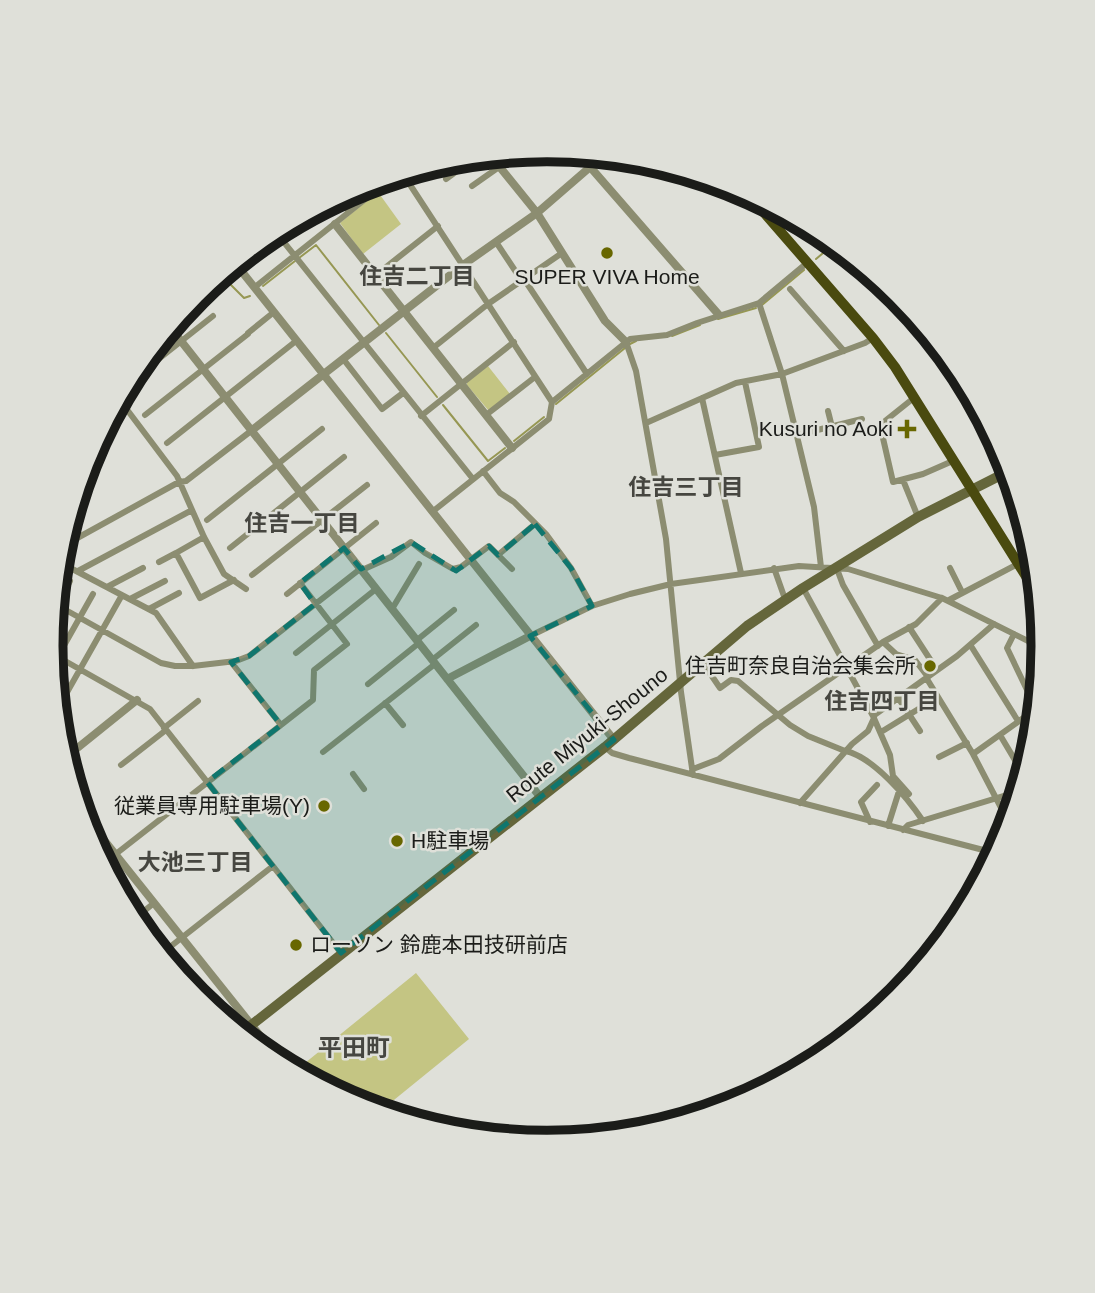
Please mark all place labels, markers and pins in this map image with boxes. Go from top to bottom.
marker: SUPER VIVA Home [599,245,615,261]
place label: SUPER VIVA Home [514,265,700,288]
place label: Kusuri no Aoki [759,417,893,440]
marker: Kusuri no Aoki [899,421,915,437]
place label: 住吉町奈良自治会集会所 [685,654,916,677]
marker: 住吉町奈良自治会集会所 [922,658,938,674]
place label: 従業員専用駐車場(Y) [114,794,310,817]
marker: 従業員専用駐車場(Y) [316,798,332,814]
place label: H駐車場 [411,829,489,852]
marker: H駐車場 [389,833,405,849]
place label: ローソン 鈴鹿本田技研前店 [310,933,568,956]
marker: ローソン 鈴鹿本田技研前店 [288,937,304,953]

